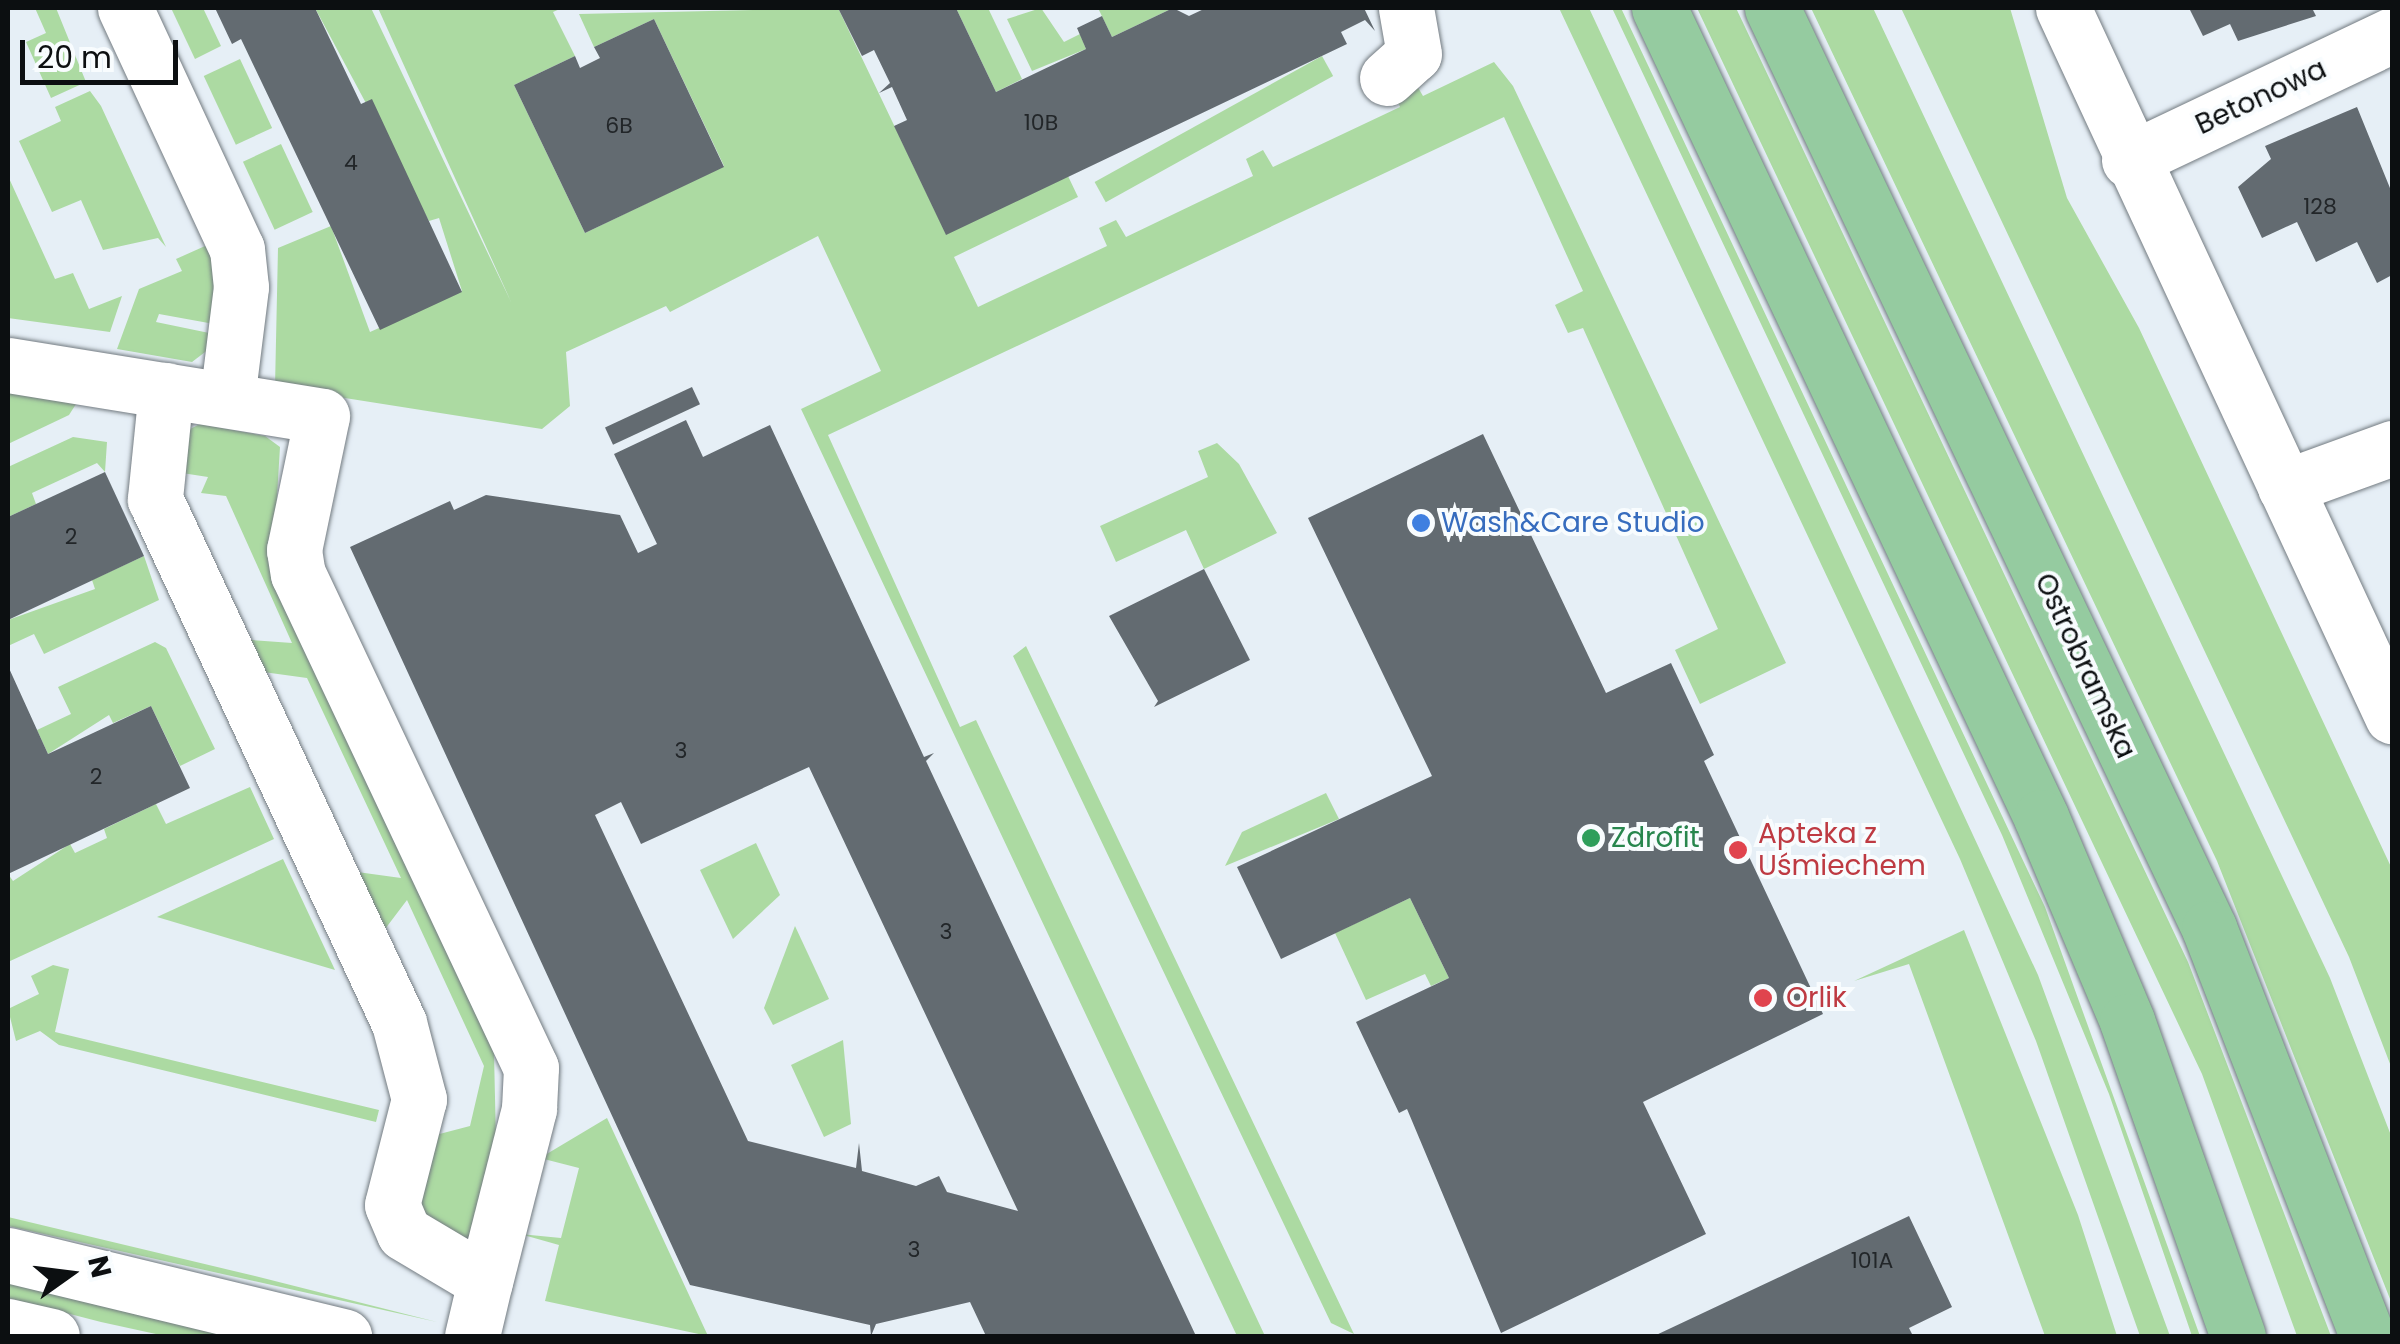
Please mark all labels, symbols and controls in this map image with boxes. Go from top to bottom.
scale bar [25,20,182,82]
text: 20 m [37,36,112,79]
street label: Betonowa [2190,52,2332,142]
house number: 10B [1024,110,1058,136]
house number: 6B [605,113,633,139]
house number: 4 [344,150,358,176]
house number: 128 [2303,194,2337,220]
place label: Wash&Care Studio [1441,506,1705,540]
marker: Wash&Care Studio [1410,512,1432,534]
house number: 2 [65,524,77,550]
street label: Ostrobramska [2027,568,2143,764]
house number: 3 [675,738,687,764]
house number: 2 [90,764,102,790]
place label: Apteka z Uśmiechem [1758,817,1926,883]
place label: Zdrofit [1611,821,1700,855]
marker: Zdrofit [1580,827,1602,849]
marker: Apteka z Uśmiechem [1727,839,1749,861]
house number: 3 [940,919,952,945]
place label: Orlik [1786,981,1847,1015]
marker: Orlik [1750,985,1776,1011]
north arrow [20,1224,120,1324]
house number: 3 [908,1237,920,1263]
house number: 101A [1851,1248,1893,1274]
text: N [78,1252,121,1282]

